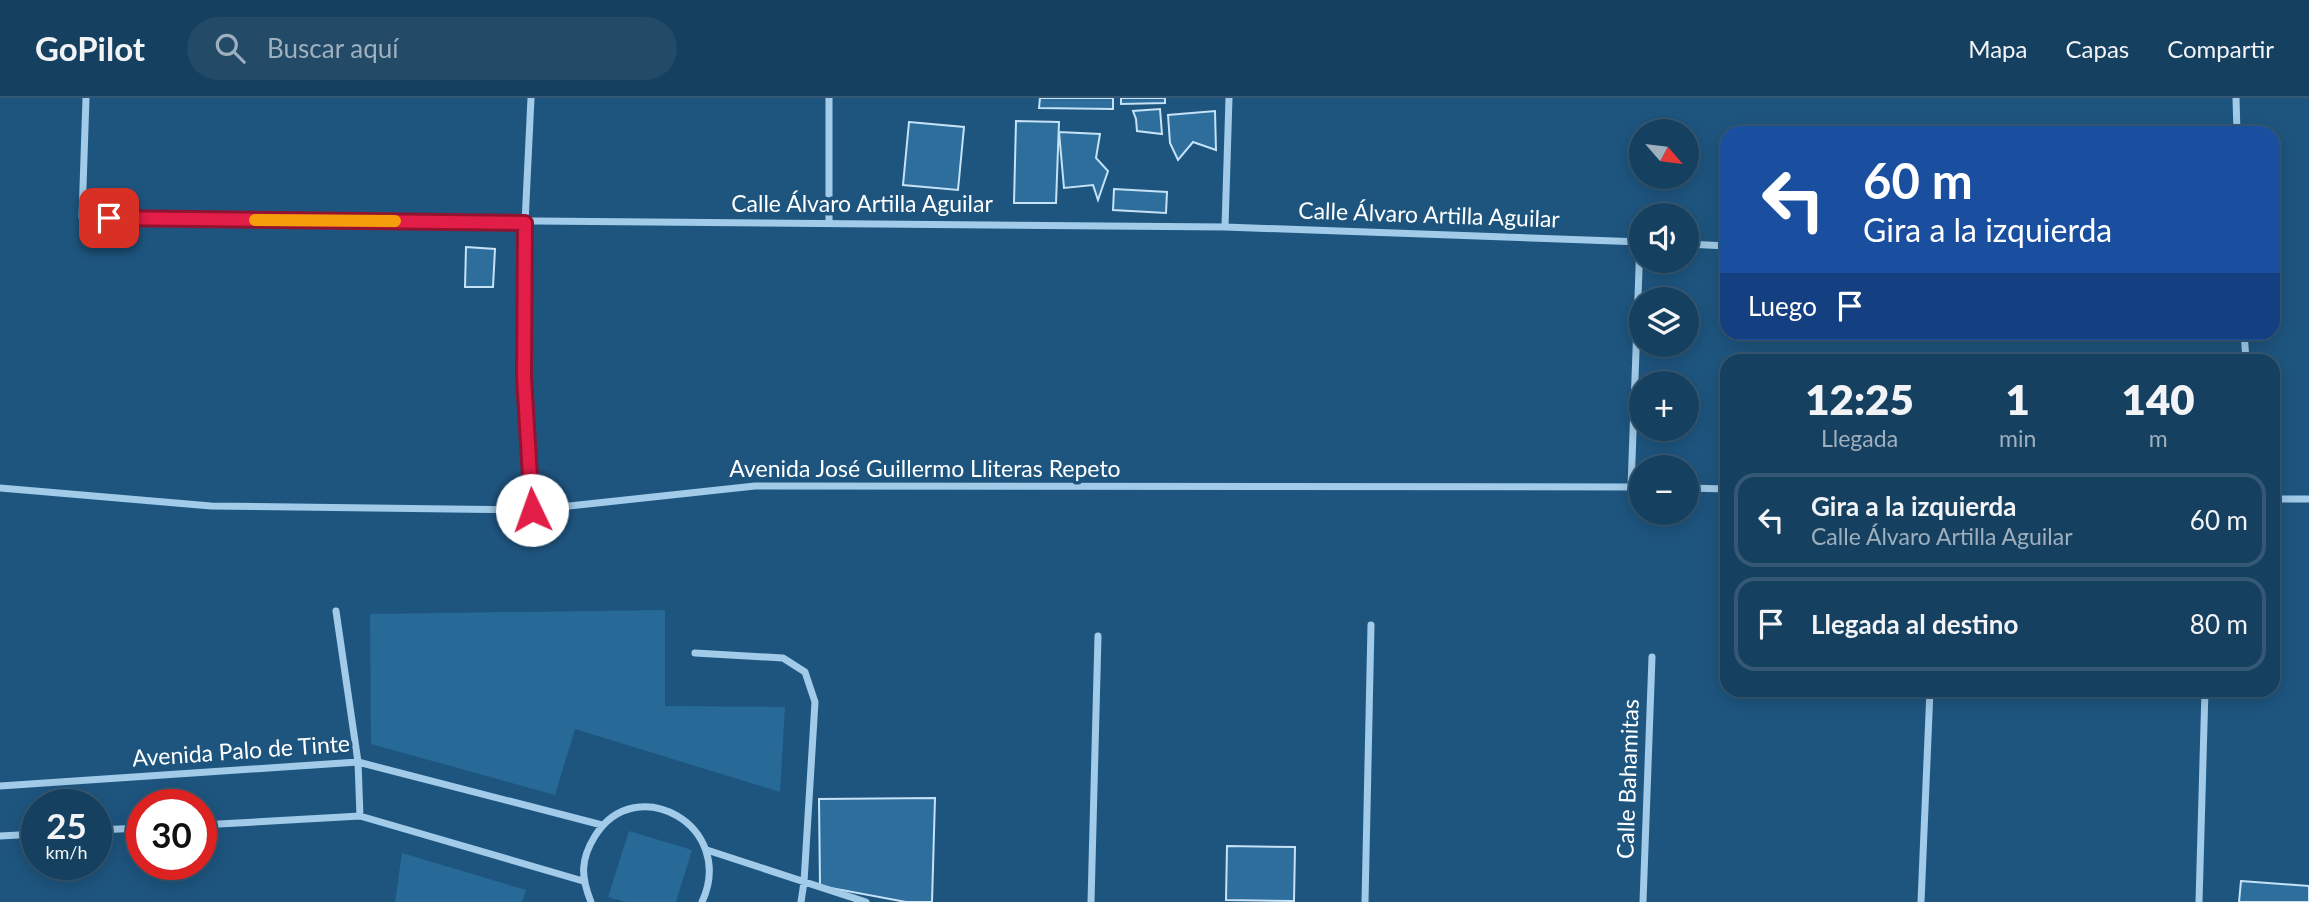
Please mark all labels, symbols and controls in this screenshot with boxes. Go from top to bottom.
search box [187,17,677,80]
text: GoPilot [35,28,145,68]
icon: search [211,29,249,67]
text: Buscar aquí [267,32,399,64]
text: Mapa [1968,34,2027,63]
text: Capas [2065,34,2129,63]
text: Compartir [2167,34,2274,63]
north arrow [1629,119,1699,189]
map controls [1629,119,1699,525]
text: 60 m [1863,151,1973,209]
icon: left [1748,154,1839,245]
pin [79,188,139,248]
street label: Calle Álvaro Artilla Aguilar [731,189,993,217]
street label: Calle Álvaro Artilla Aguilar [1298,195,1561,233]
icon: arrive [90,199,128,237]
button: sound [1629,203,1699,273]
text: Gira a la izquierda [1863,210,2112,249]
button: layers [1629,287,1699,357]
icon: arrive [1831,287,1869,325]
text: Luego [1748,290,1817,322]
button: + [1629,371,1699,441]
text: 12:25 [1805,374,1914,424]
text: 1 [2006,374,2030,424]
text: 140 [2122,374,2195,424]
text: Llegada [1821,424,1898,452]
text: min [1999,424,2036,452]
text: m [2149,424,2168,452]
street label: Avenida José Guillermo Lliteras Repeto [729,454,1121,482]
button: − [1629,455,1699,525]
position arrow [495,473,569,547]
text: Gira a la izquierda [1811,490,2017,522]
icon: left [1752,501,1790,539]
text: 60 m [2190,504,2248,536]
text: Calle Álvaro Artilla Aguilar [1811,522,2073,550]
icon: arrive [1752,605,1790,643]
text: Llegada al destino [1811,608,2018,640]
text: 80 m [2190,608,2248,640]
street label: Calle Bahamitas [1610,698,1644,859]
street label: Avenida Palo de Tinte [131,728,351,772]
speed limit sign: 30 [126,789,217,880]
text: 25 [46,804,87,846]
text: km/h [45,841,88,863]

